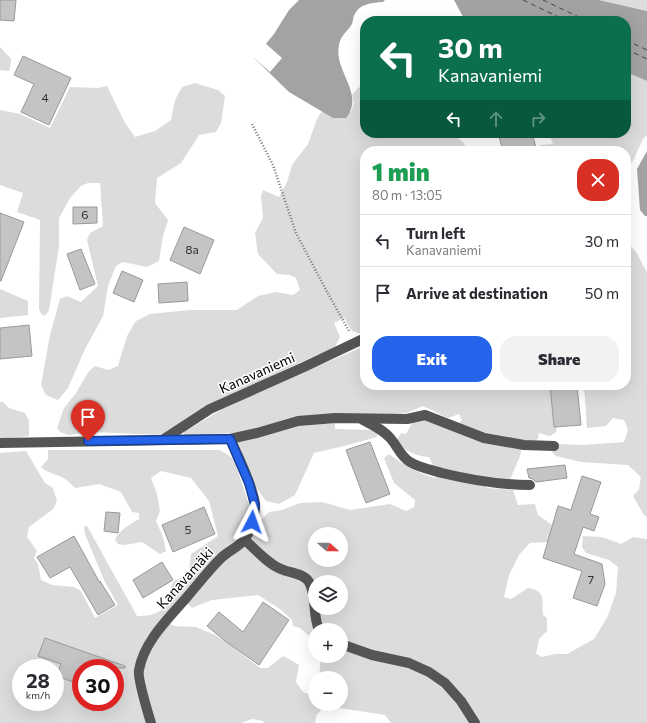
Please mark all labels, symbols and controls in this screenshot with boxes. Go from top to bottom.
text: 30 m [438,30,503,64]
icon: left [372,32,424,84]
text: Kanavaniemi [438,64,542,86]
house number: 4 [41,90,49,104]
icon: left [443,108,465,130]
icon: ahead [485,108,507,130]
icon: right [527,108,549,130]
text: 1 min [372,157,430,186]
button: close [577,159,619,201]
text: 80 m · 13:05 [372,187,442,203]
house number: 6 [81,207,89,221]
text: Turn left [406,224,465,242]
icon: left [372,230,394,252]
text: 30 m [585,232,619,250]
house number: 8a [185,242,199,256]
text: Kanavaniemi [406,242,481,258]
icon: arrive [372,282,394,304]
text: Arrive at destination [406,284,548,302]
text: 50 m [585,284,619,302]
button: Exit [372,336,492,382]
button: Share [500,336,619,382]
street label: Kanavaniemi [216,348,297,397]
pin [71,400,105,441]
icon: arrive [77,406,99,428]
position arrow [231,501,273,543]
house number: 5 [185,522,192,536]
north arrow [308,527,348,567]
map controls [308,527,348,711]
street label: Kanavamäki [153,543,217,612]
house number: 7 [588,572,594,586]
button: layers [308,575,348,615]
button: + [308,623,348,663]
speed limit sign: 30 [72,659,124,711]
text: 28 [26,668,50,692]
button: − [308,671,348,711]
text: km/h [26,689,50,701]

